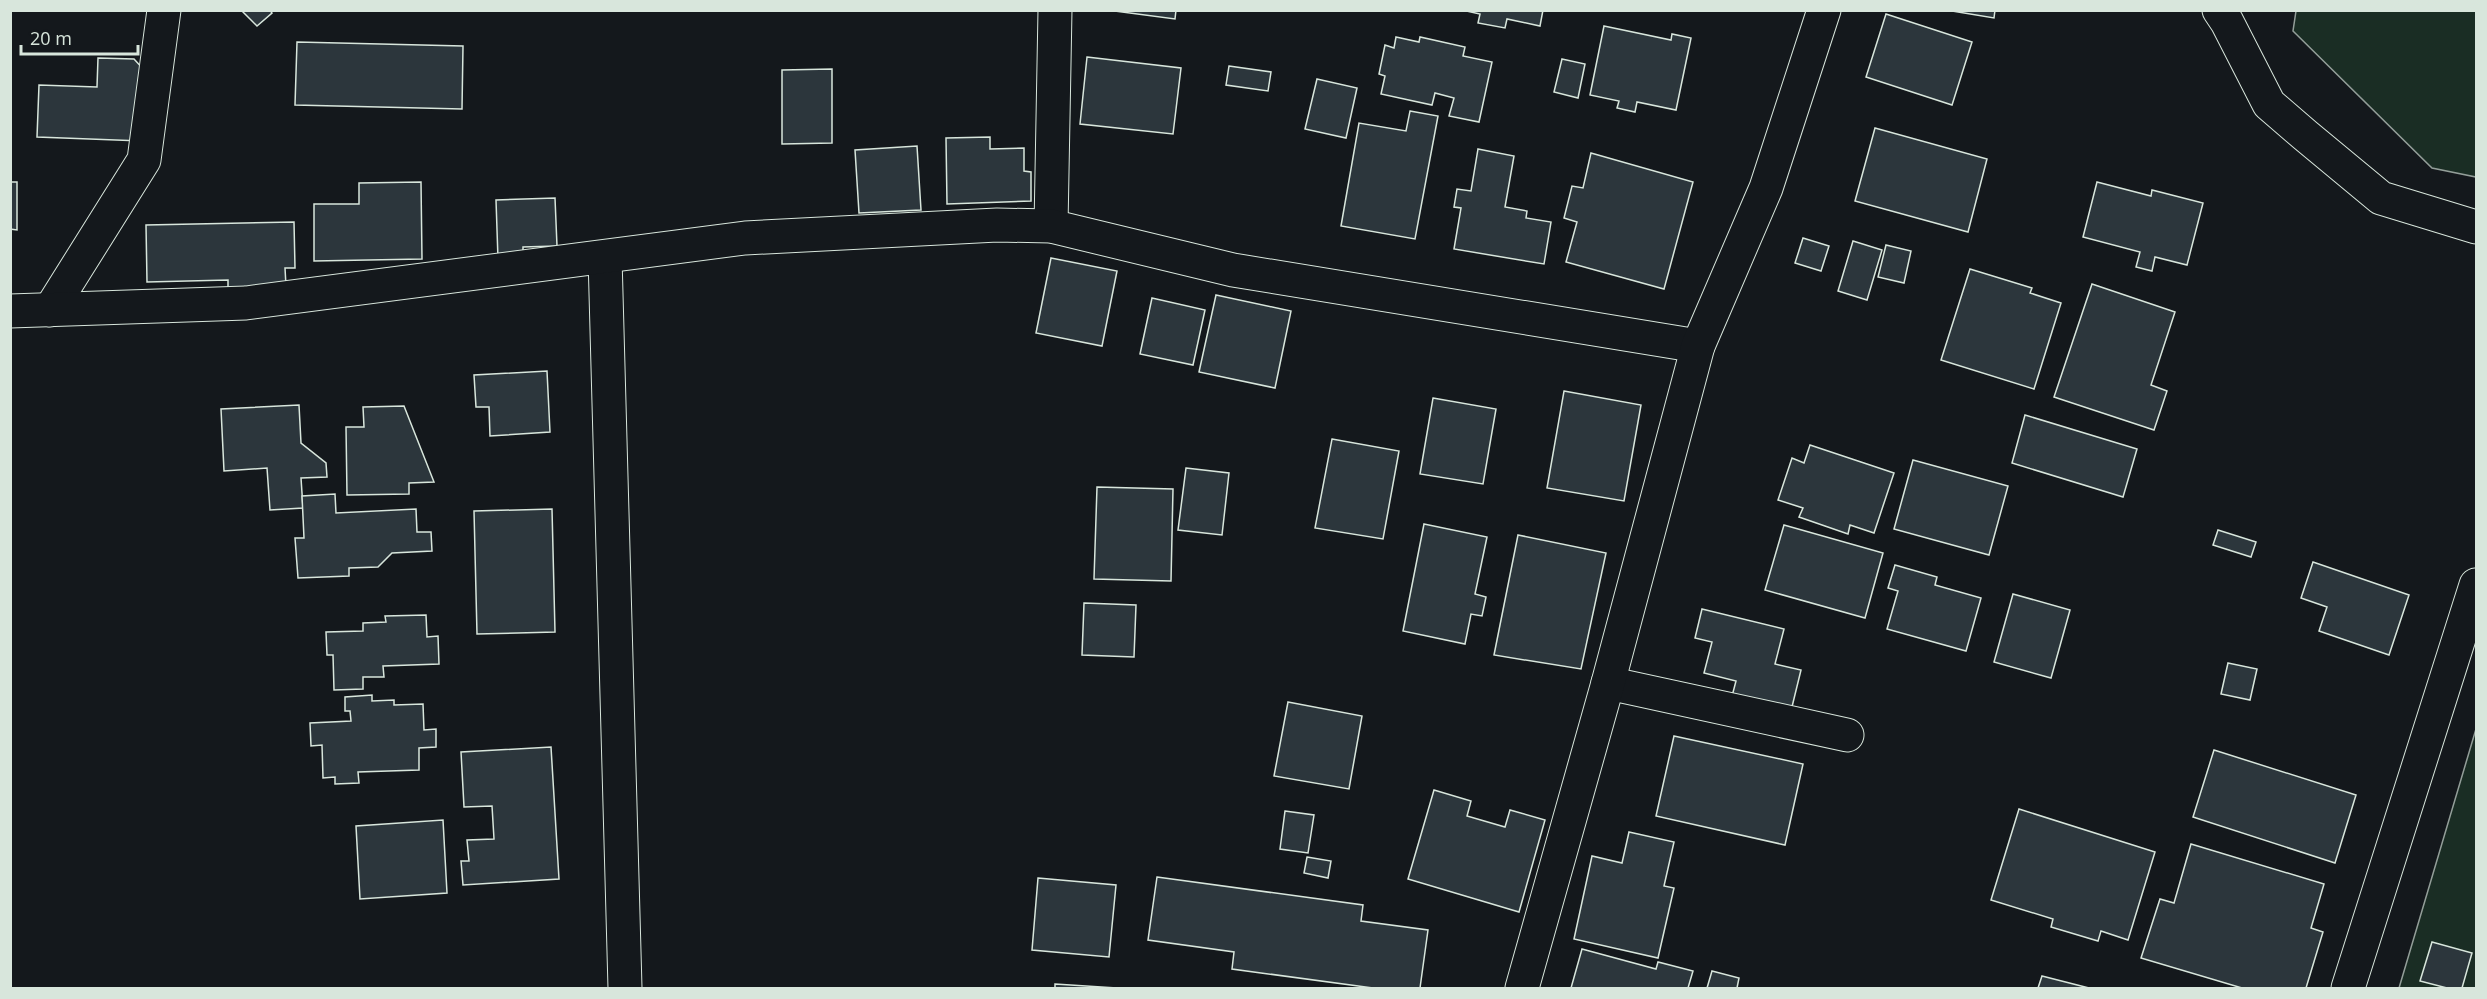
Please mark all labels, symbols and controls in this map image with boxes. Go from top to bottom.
scale bar [21,18,138,56]
text: 20 m [30,26,72,50]

